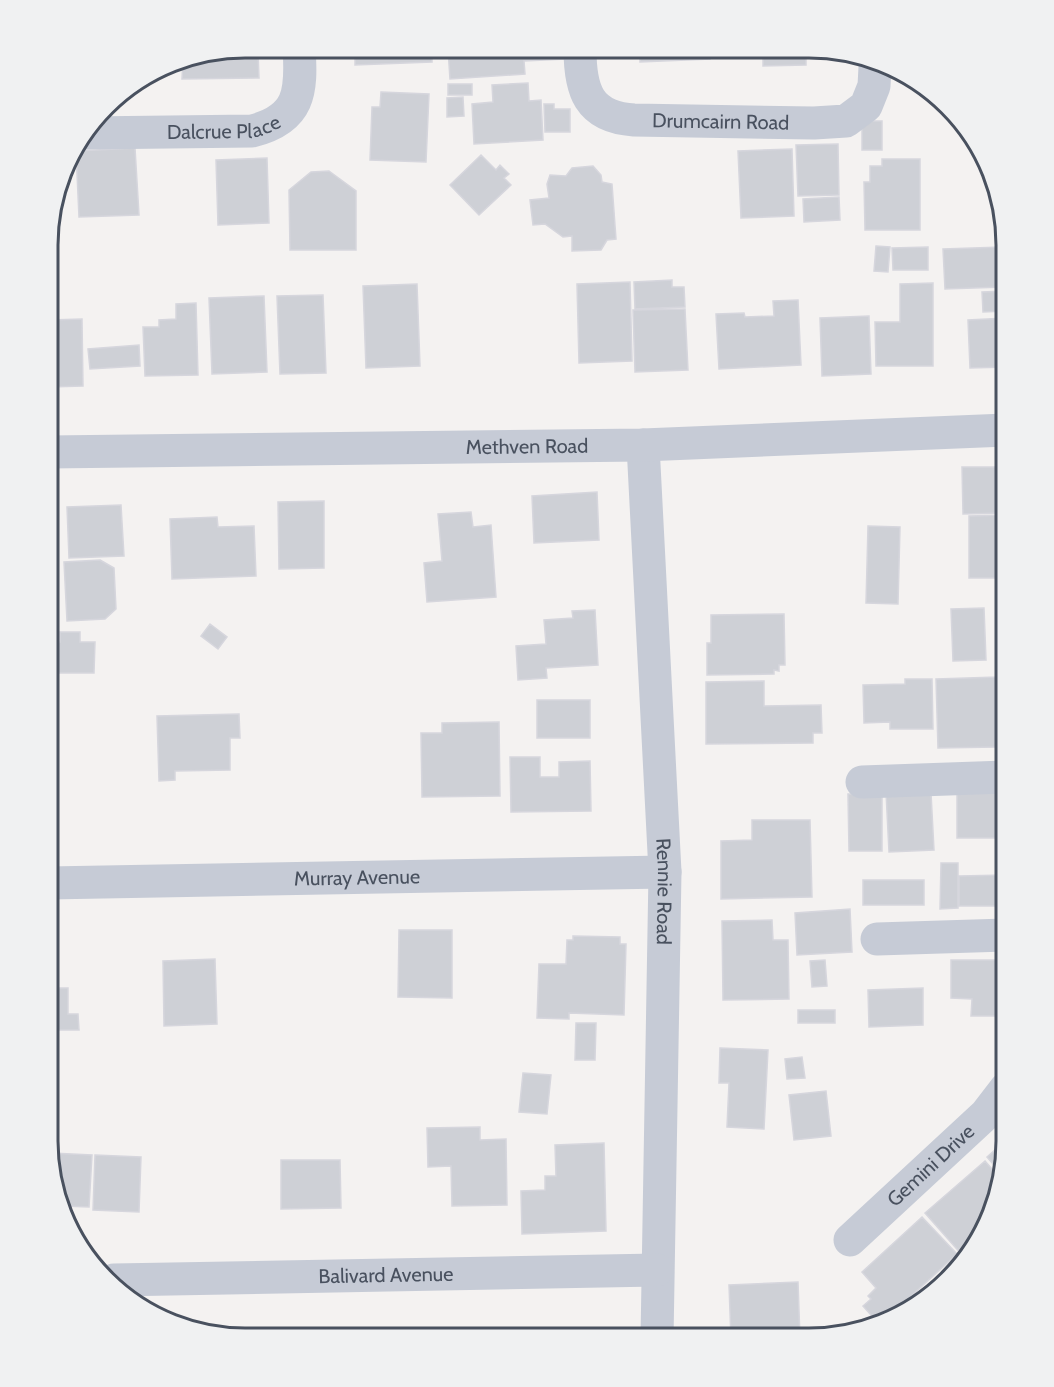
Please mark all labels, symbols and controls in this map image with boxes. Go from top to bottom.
street label: Drumcairn Road [652,108,789,135]
street label: Dalcrue Place [167,110,285,144]
street label: Methven Road [466,434,588,459]
street label: Rennie Road [651,838,677,945]
street label: Murray Avenue [294,864,420,891]
street label: Gemini Drive [882,1119,979,1212]
street label: Balivard Avenue [318,1262,454,1288]

